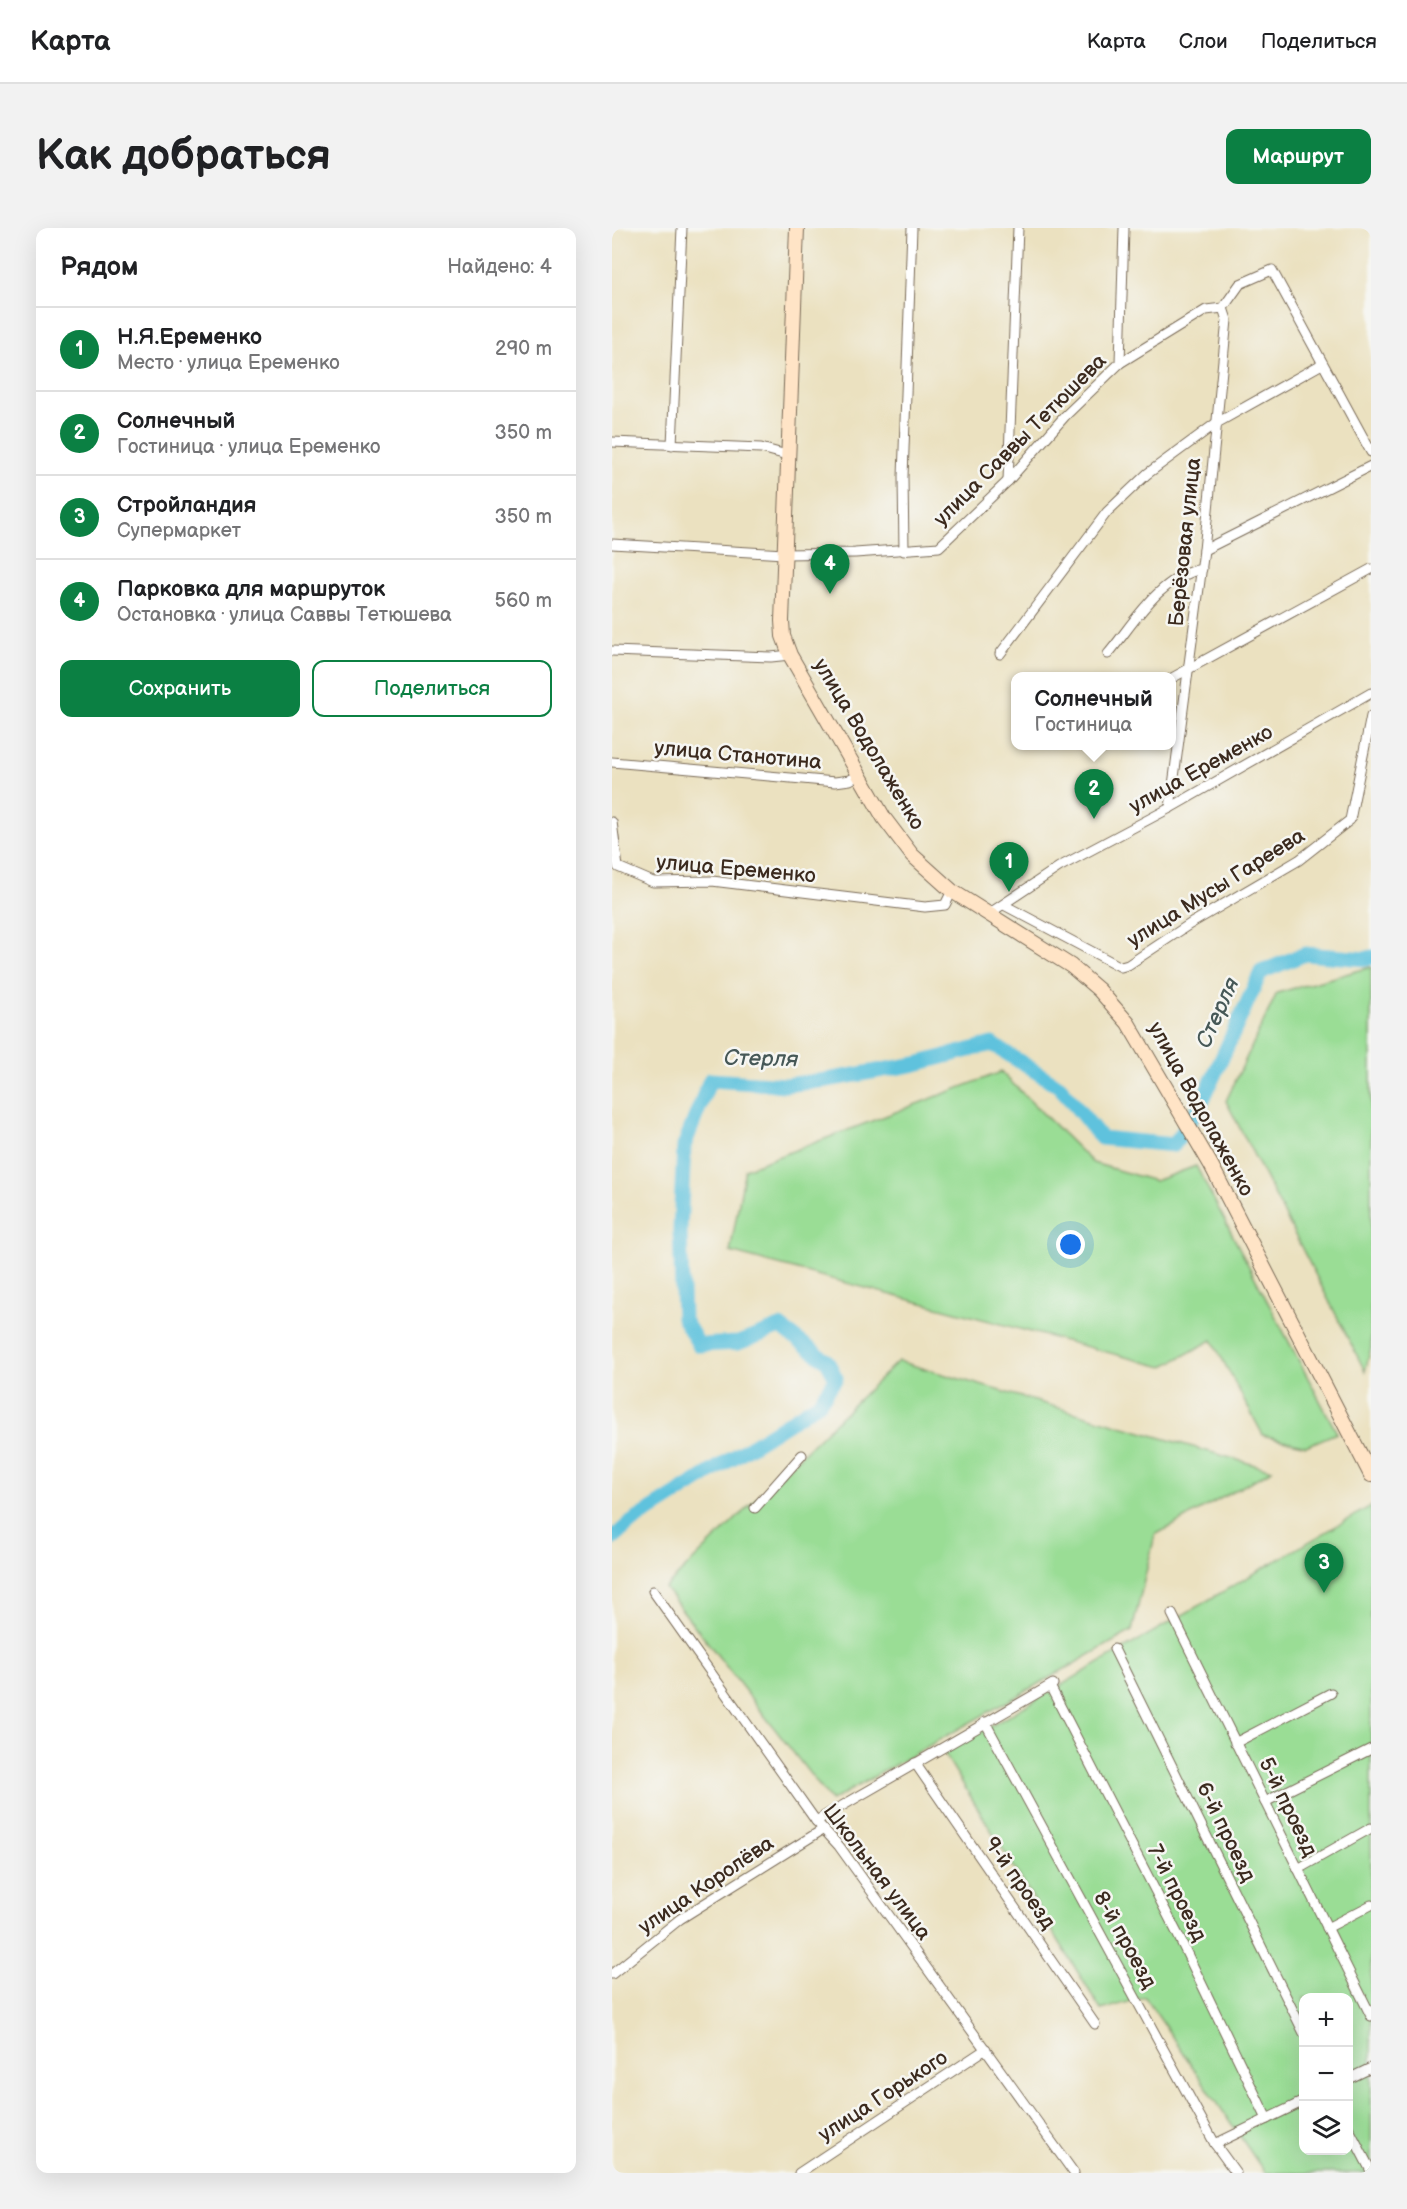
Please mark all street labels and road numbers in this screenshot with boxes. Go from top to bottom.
street label: улица Саввы Тетюшева [929,348,1112,531]
street label: Берёзовая улица [1164,456,1206,628]
street label: улица Водолаженко [808,654,930,834]
street label: улица Еременко [1125,719,1277,819]
street label: улица Станотина [653,735,823,775]
street label: улица Мусы Гареева [1123,823,1310,953]
street label: улица Еременко [655,850,817,888]
street label: улица Водолаженко [1143,1018,1259,1201]
street label: 5-й проезд [1253,1753,1323,1861]
street label: 6-й проезд [1191,1778,1261,1886]
street label: Школьная улица [818,1799,937,1945]
street label: улица Королёва [634,1830,779,1939]
street label: 9-й проезд [979,1832,1061,1934]
street label: 7-й проезд [1142,1840,1212,1946]
street label: 8-й проезд [1088,1887,1162,1993]
street label: улица Горького [814,2045,952,2147]

